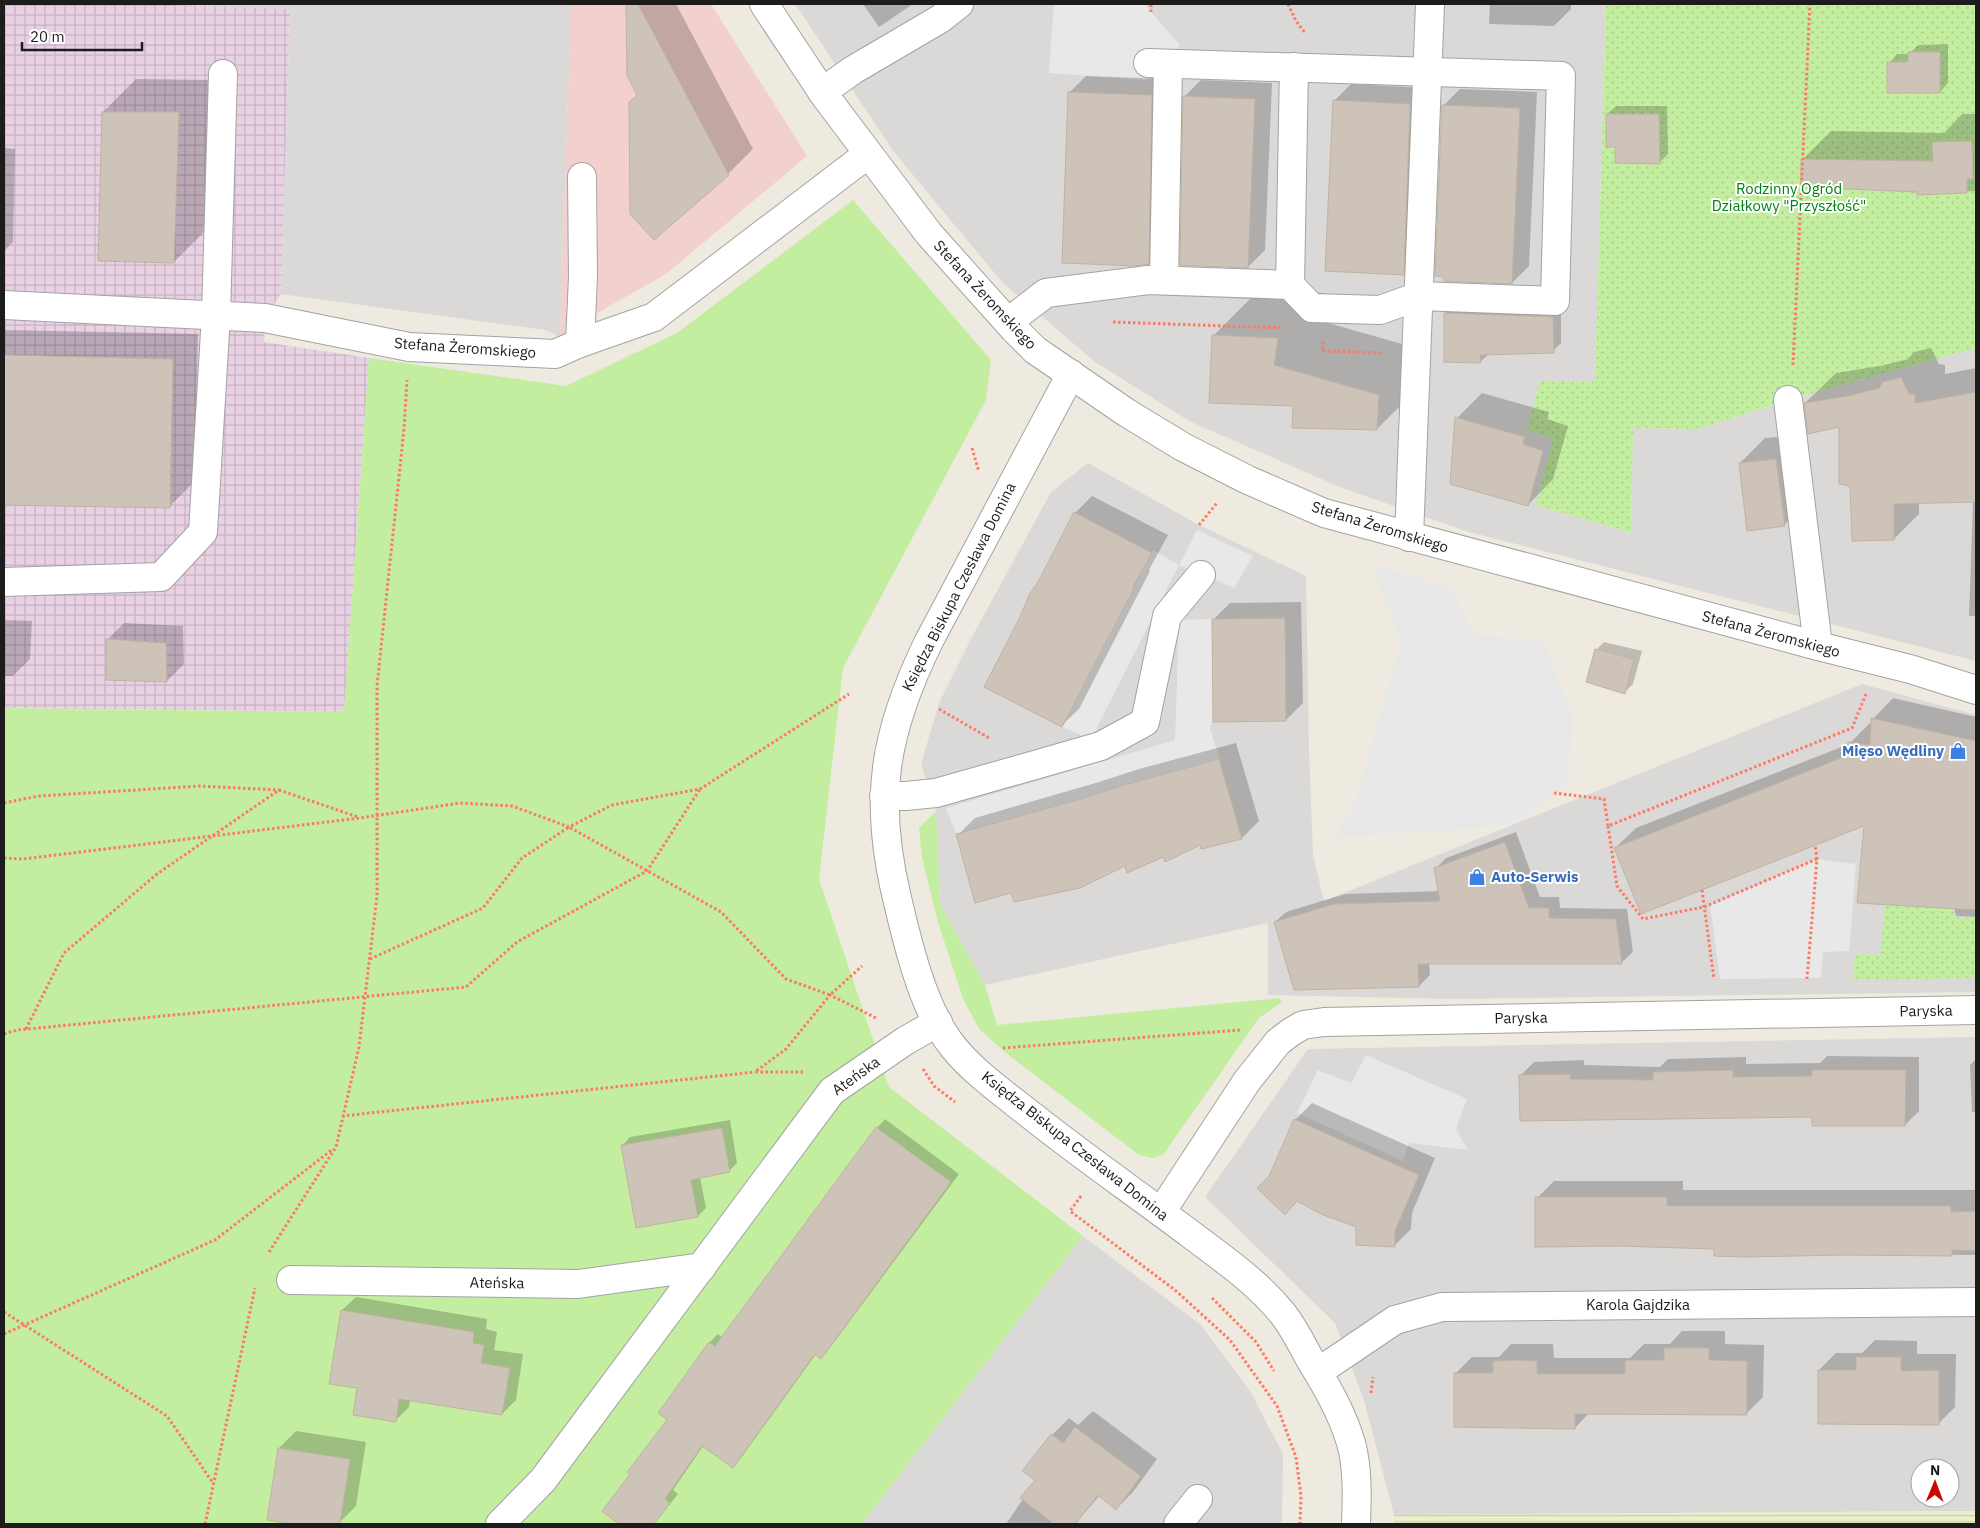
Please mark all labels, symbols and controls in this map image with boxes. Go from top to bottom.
scale bar [22,20,142,52]
text: 20 m [30,27,65,46]
park label: Rodzinny Ogród Działkowy "Przyszłość" [1712,179,1866,215]
street label: Stefana Żeromskiego [930,236,1041,353]
street label: Stefana Żeromskiego [393,333,537,362]
street label: Księdza Biskupa Czesława Domina [897,479,1020,694]
street label: Stefana Żeromskiego [1309,497,1451,556]
street label: Stefana Żeromskiego [1700,606,1842,661]
place label: Mięso Wędliny [1842,741,1944,760]
shop icon: Mięso Wędliny [1948,741,1968,761]
shop icon: Auto-Serwis [1467,867,1487,887]
place label: Auto-Serwis [1491,867,1579,886]
street label: Paryska [1899,1001,1953,1020]
street label: Paryska [1494,1008,1548,1027]
street label: Ateńska [828,1052,883,1099]
street label: Księdza Biskupa Czesława Domina [978,1067,1173,1224]
street label: Ateńska [470,1273,525,1292]
street label: Karola Gajdzika [1586,1295,1690,1314]
north arrow [1910,1458,1960,1508]
text: N [1930,1461,1940,1479]

